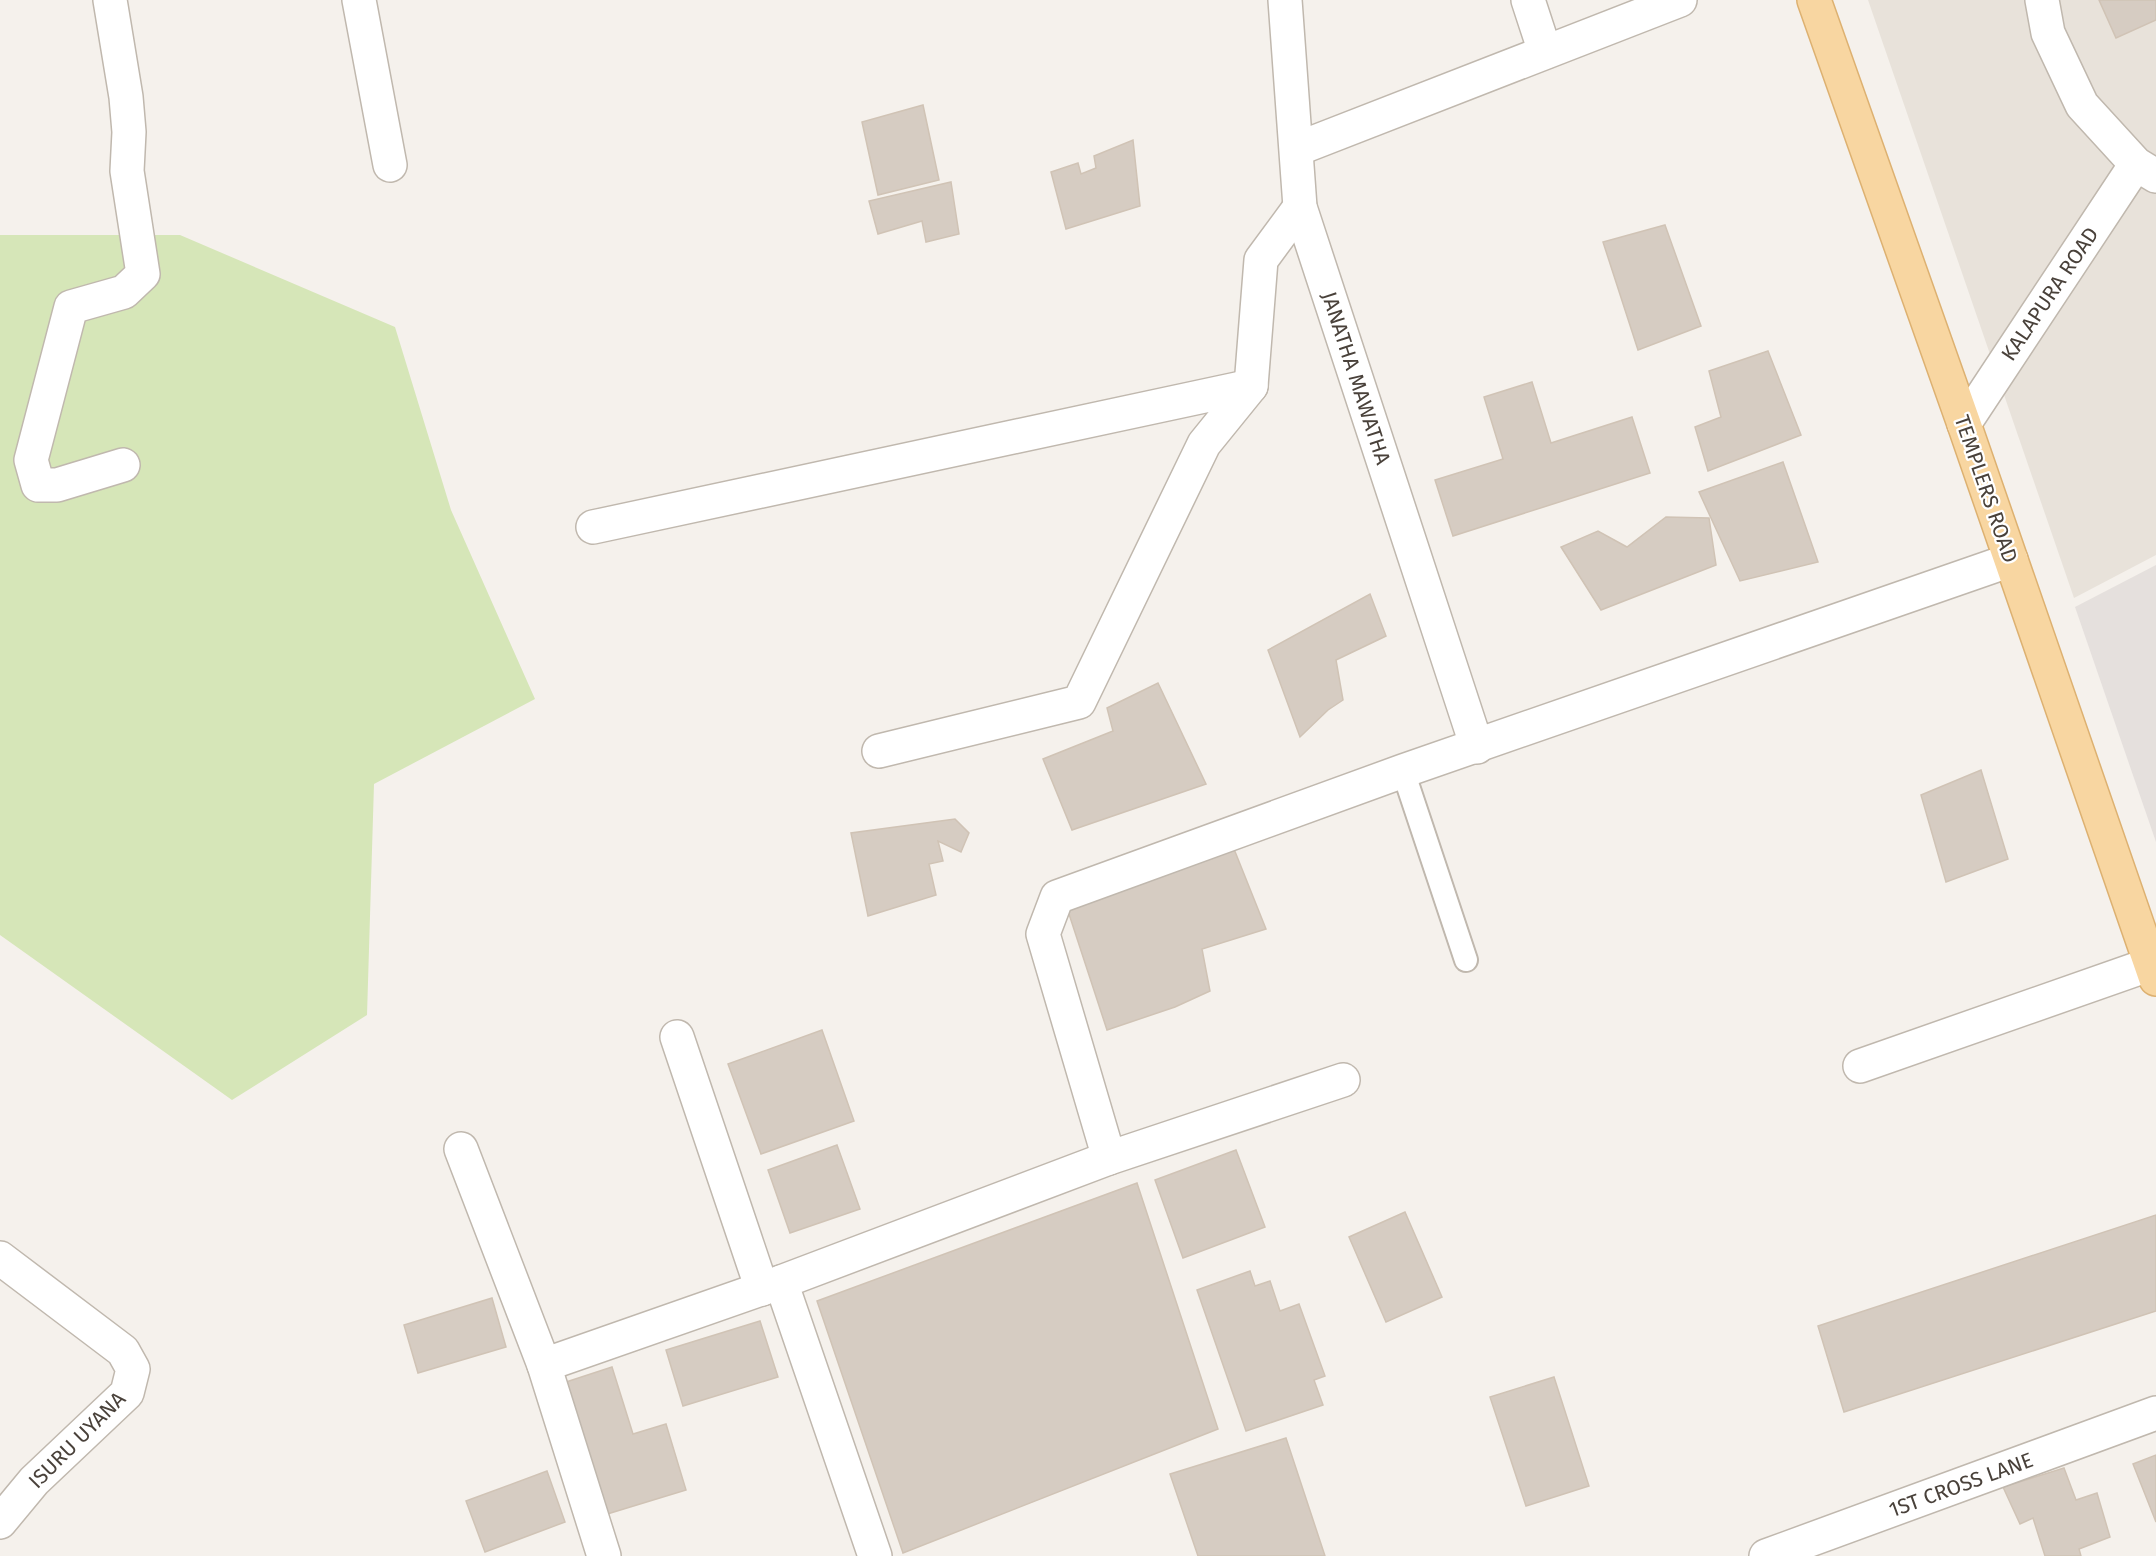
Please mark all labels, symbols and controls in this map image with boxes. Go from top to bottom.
street label: KALAPURA ROAD [1996,222,2104,366]
street label: JANATHA MAWATHA [1316,288,1396,468]
street label: TEMPLERS ROAD [1949,412,2023,566]
street label: ISURU UYANA [23,1386,131,1494]
street label: 1ST CROSS LANE [1885,1447,2037,1523]

